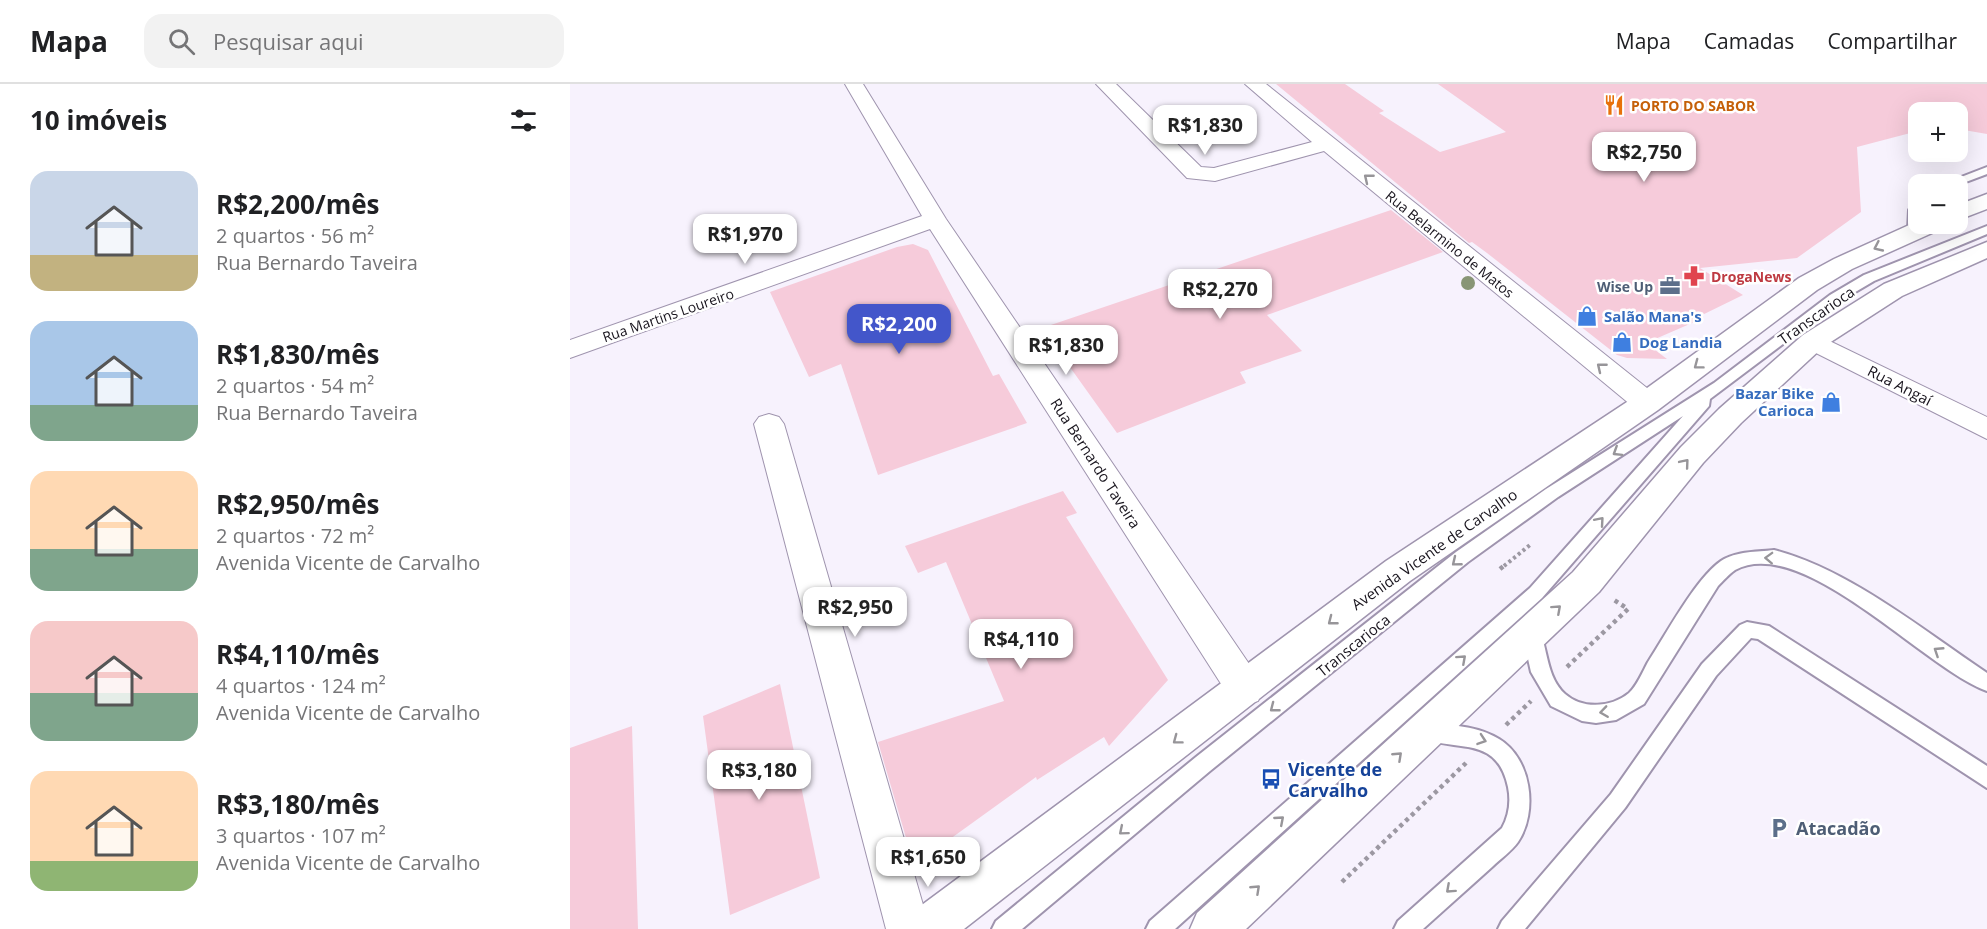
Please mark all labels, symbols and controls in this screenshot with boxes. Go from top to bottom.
search box [144,14,564,68]
text: Mapa [30,22,108,60]
icon: search [165,25,198,58]
text: Pesquisar aqui [213,26,364,56]
text: Mapa [1616,27,1671,55]
text: Camadas [1704,27,1794,55]
text: Compartilhar [1827,27,1957,55]
restaurant icon: PORTO DO SABOR [1602,93,1626,117]
place label: PORTO DO SABOR [1631,96,1756,115]
text: 10 imóveis [30,102,167,138]
map controls [1908,102,1968,234]
button: + [1908,102,1968,162]
icon: filters [507,104,540,137]
pin: R$1,830 [1150,105,1260,156]
text: R$1,830 [1167,111,1243,138]
pin: R$2,750 [1589,132,1699,183]
text: R$2,750 [1606,138,1682,165]
one-way arrow [1364,174,1375,185]
button: − [1908,174,1968,234]
text: R$2,200/mês [216,186,379,222]
street label: Rua Belarmino de Matos [1382,186,1518,302]
icon: home [78,195,150,267]
pin: R$1,970 [690,214,800,265]
text: R$1,970 [707,220,783,247]
text: 2 quartos · 56 m² [216,222,374,249]
one-way arrow [1874,240,1885,252]
text: Rua Bernardo Taveira [216,249,418,276]
pharmacy icon: DrogaNews [1682,264,1706,288]
place label: DrogaNews [1711,267,1791,286]
pin: R$2,270 [1165,269,1275,320]
office icon: Wise Up [1658,274,1682,298]
text: R$2,270 [1182,275,1258,302]
place label: Wise Up [1597,277,1653,296]
street label: Transcarioca [1774,281,1858,349]
street label: Rua Martins Loureiro [600,284,736,346]
pin: R$2,200 [844,304,954,355]
shop icon: Salão Mana's [1575,304,1599,328]
place label: Salão Mana's [1604,306,1702,326]
text: R$2,200 [861,310,937,337]
pin: R$1,830 [1011,325,1121,376]
shop icon: Dog Landia [1610,330,1634,354]
text: R$1,830 [1028,331,1104,358]
place label: Dog Landia [1639,332,1722,352]
text: R$1,830/mês [216,336,379,372]
icon: home [78,345,150,417]
one-way arrow [1694,358,1705,369]
street label: Rua Angaí [1864,360,1937,410]
one-way arrow [1597,363,1608,374]
text: 2 quartos · 54 m² [216,372,374,399]
place label: Bazar Bike Carioca [1735,383,1814,420]
shop icon: Bazar Bike Carioca [1819,390,1843,414]
street label: Rua Bernardo Taveira [1046,394,1146,532]
text: Rua Bernardo Taveira [216,399,418,426]
one-way arrow [1613,445,1624,456]
one-way arrow [1678,459,1689,470]
street label: Avenida Vicente de Carvalho [1347,484,1521,614]
text: R$2,950/mês [216,486,379,522]
icon: home [78,495,150,567]
one-way arrow [1593,517,1604,528]
text: 2 quartos · 72 m² [216,522,374,549]
text: Avenida Vicente de Carvalho [216,549,480,576]
one-way arrow [1765,552,1774,564]
one-way arrow [1452,554,1463,565]
pin: R$2,950 [800,587,910,638]
text: R$2,950 [817,593,893,620]
one-way arrow [1550,605,1560,616]
street label: Transcarioca [1312,609,1394,681]
one-way arrow [1328,614,1339,625]
pin: R$4,110 [966,619,1076,670]
text: R$4,110 [983,625,1059,652]
text: R$4,110/mês [216,636,379,672]
icon: home [78,645,150,717]
one-way arrow [1934,647,1945,658]
one-way arrow [1456,655,1466,666]
text: 4 quartos · 124 m² [216,672,386,699]
text: Avenida Vicente de Carvalho [216,699,480,726]
one-way arrow [1270,701,1281,712]
one-way arrow [1600,706,1609,718]
one-way arrow [1173,732,1184,743]
one-way arrow [1476,733,1487,746]
pin: R$3,180 [704,750,814,801]
one-way arrow [1391,752,1402,763]
text: R$3,180 [721,756,797,783]
place label: Vicente de Carvalho [1288,757,1382,802]
bus stop icon: Vicente de Carvalho [1259,767,1283,791]
text: R$3,180/mês [216,786,379,822]
icon: home [78,795,150,867]
one-way arrow [1273,816,1284,827]
parking icon: Atacadão [1767,816,1791,840]
place label: Atacadão [1796,816,1881,840]
text: 3 quartos · 107 m² [216,822,386,849]
one-way arrow [1119,824,1130,835]
pin: R$1,650 [873,837,983,888]
text: R$1,650 [890,843,966,870]
text: Avenida Vicente de Carvalho [216,849,480,876]
one-way arrow [1446,882,1457,893]
one-way arrow [1249,885,1260,896]

